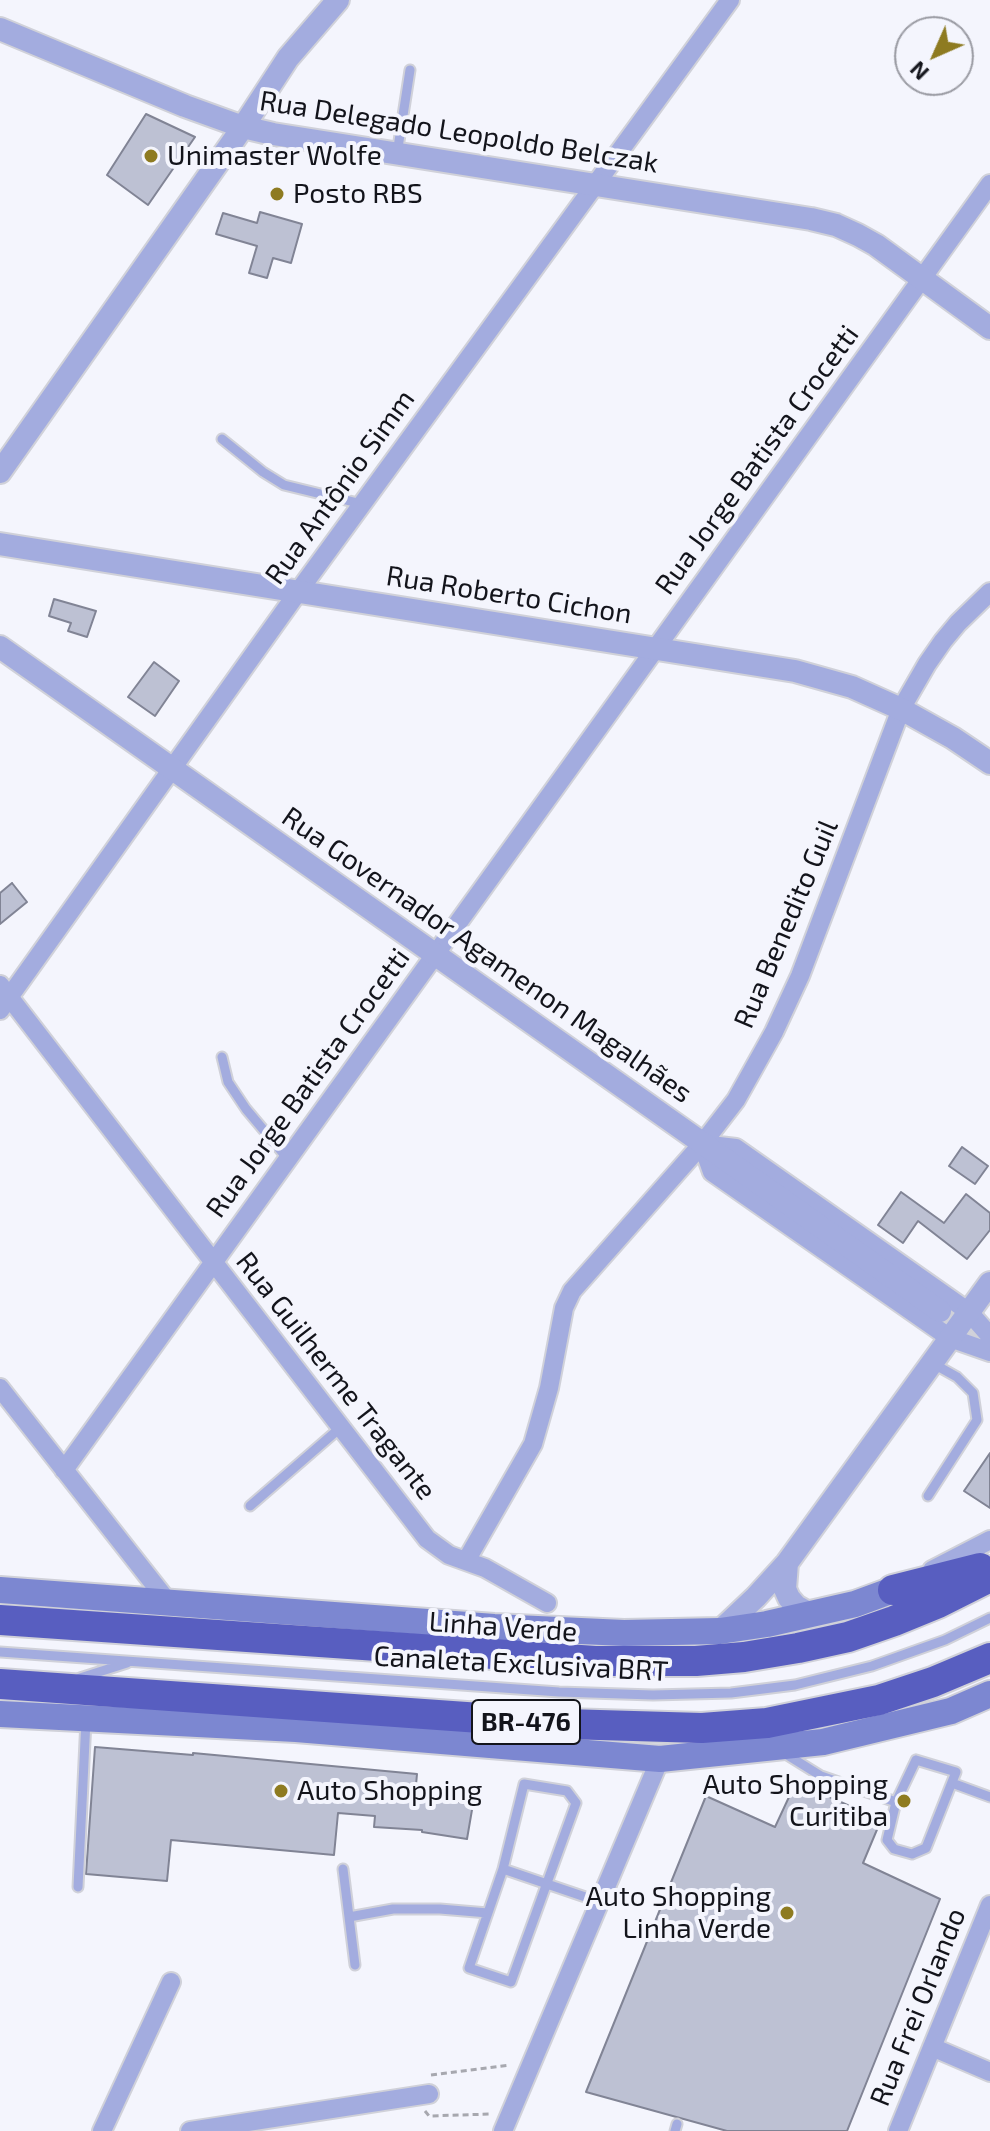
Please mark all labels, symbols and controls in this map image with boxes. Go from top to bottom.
north arrow [894,16,974,96]
text: N [904,57,933,86]
street label: Rua Delegado Leopoldo Belczak [257,84,661,180]
place label: Unimaster Wolfe [167,139,382,173]
marker: Unimaster Wolfe [142,147,160,165]
place label: Posto RBS [293,177,423,211]
marker: Posto RBS [268,185,286,203]
street label: Rua Jorge Batista Crocetti [648,319,866,601]
street label: Rua Antônio Simm [258,383,422,591]
street label: Rua Roberto Cichon [384,559,634,631]
street label: Rua Governador Agamenon Magalhães [276,800,698,1110]
street label: Rua Benedito Guil [727,815,845,1033]
street label: Rua Jorge Batista Crocetti [199,942,417,1224]
street label: Rua Guilherme Tragante [229,1245,443,1507]
street label: Linha Verde [428,1605,578,1649]
street label: Canaleta Exclusiva BRT [373,1640,669,1688]
road number: BR-476 [472,1700,580,1744]
place label: Auto Shopping Curitiba [703,1768,888,1834]
place label: Auto Shopping [297,1774,482,1808]
marker: Auto Shopping [272,1782,290,1800]
marker: Auto Shopping Curitiba [895,1792,913,1810]
place label: Auto Shopping Linha Verde [586,1880,771,1946]
street label: Rua Frei Orlando [863,1903,973,2111]
marker: Auto Shopping Linha Verde [778,1904,796,1922]

